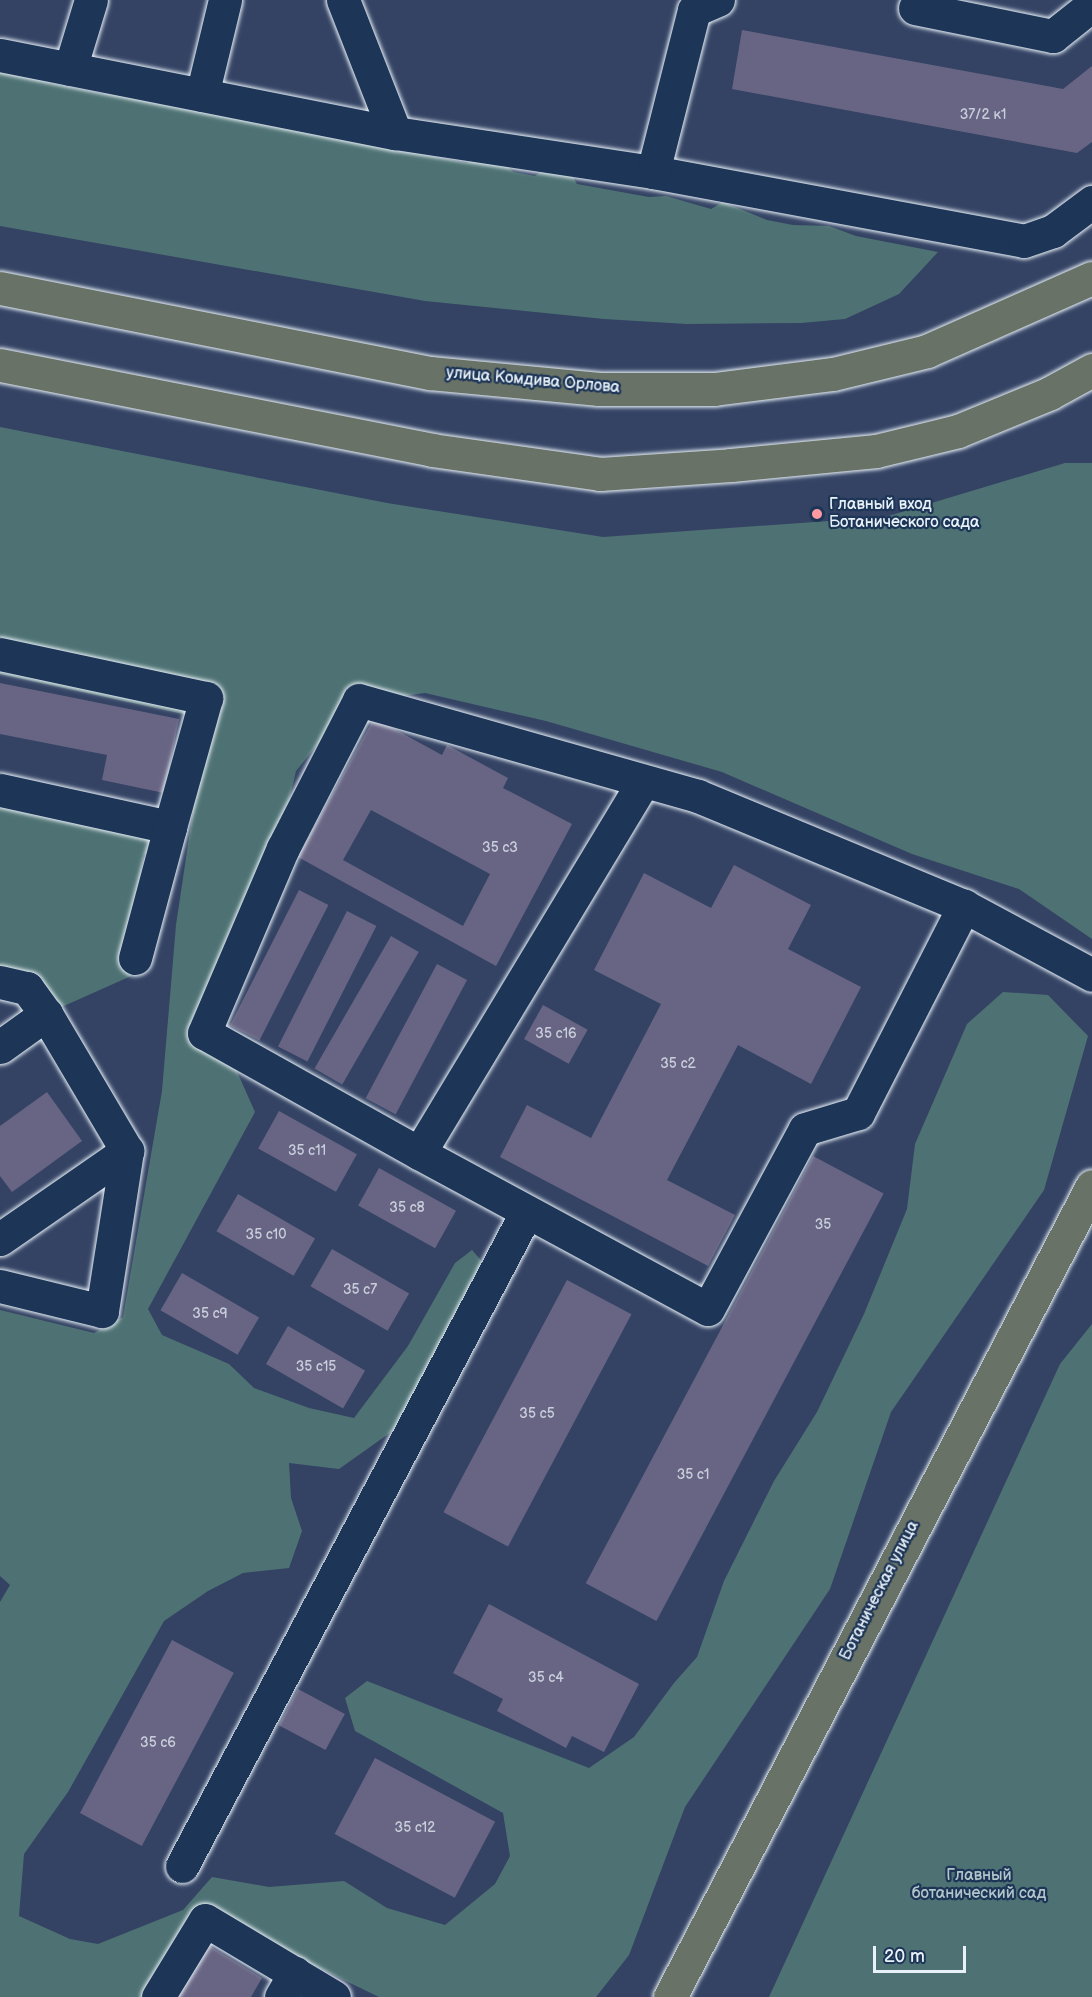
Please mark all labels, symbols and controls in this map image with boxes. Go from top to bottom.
house number: 37/2 к1 [960,107,1006,123]
street label: улица Комдива Орлова [445,364,621,398]
place label: Главный вход Ботанического сада [829,495,979,533]
marker: Главный вход Ботанического сада [810,507,824,521]
house number: 35 с3 [482,840,518,856]
house number: 35 с16 [535,1026,577,1042]
house number: 35 с2 [660,1056,696,1072]
house number: 35 с11 [288,1143,326,1159]
house number: 35 с8 [389,1200,425,1216]
house number: 35 [815,1217,831,1233]
house number: 35 с10 [246,1227,286,1243]
house number: 35 с7 [343,1282,377,1298]
house number: 35 с9 [192,1306,228,1322]
house number: 35 с15 [296,1359,336,1375]
house number: 35 с5 [519,1406,555,1422]
house number: 35 с1 [677,1467,709,1483]
street label: Ботаническая улица [837,1518,923,1664]
house number: 35 с4 [528,1670,564,1686]
house number: 35 с6 [140,1735,176,1751]
house number: 35 с12 [395,1820,435,1836]
park label: Главный ботанический сад [912,1866,1046,1904]
scale bar [876,1934,969,1972]
text: 20 m [884,1946,925,1967]

